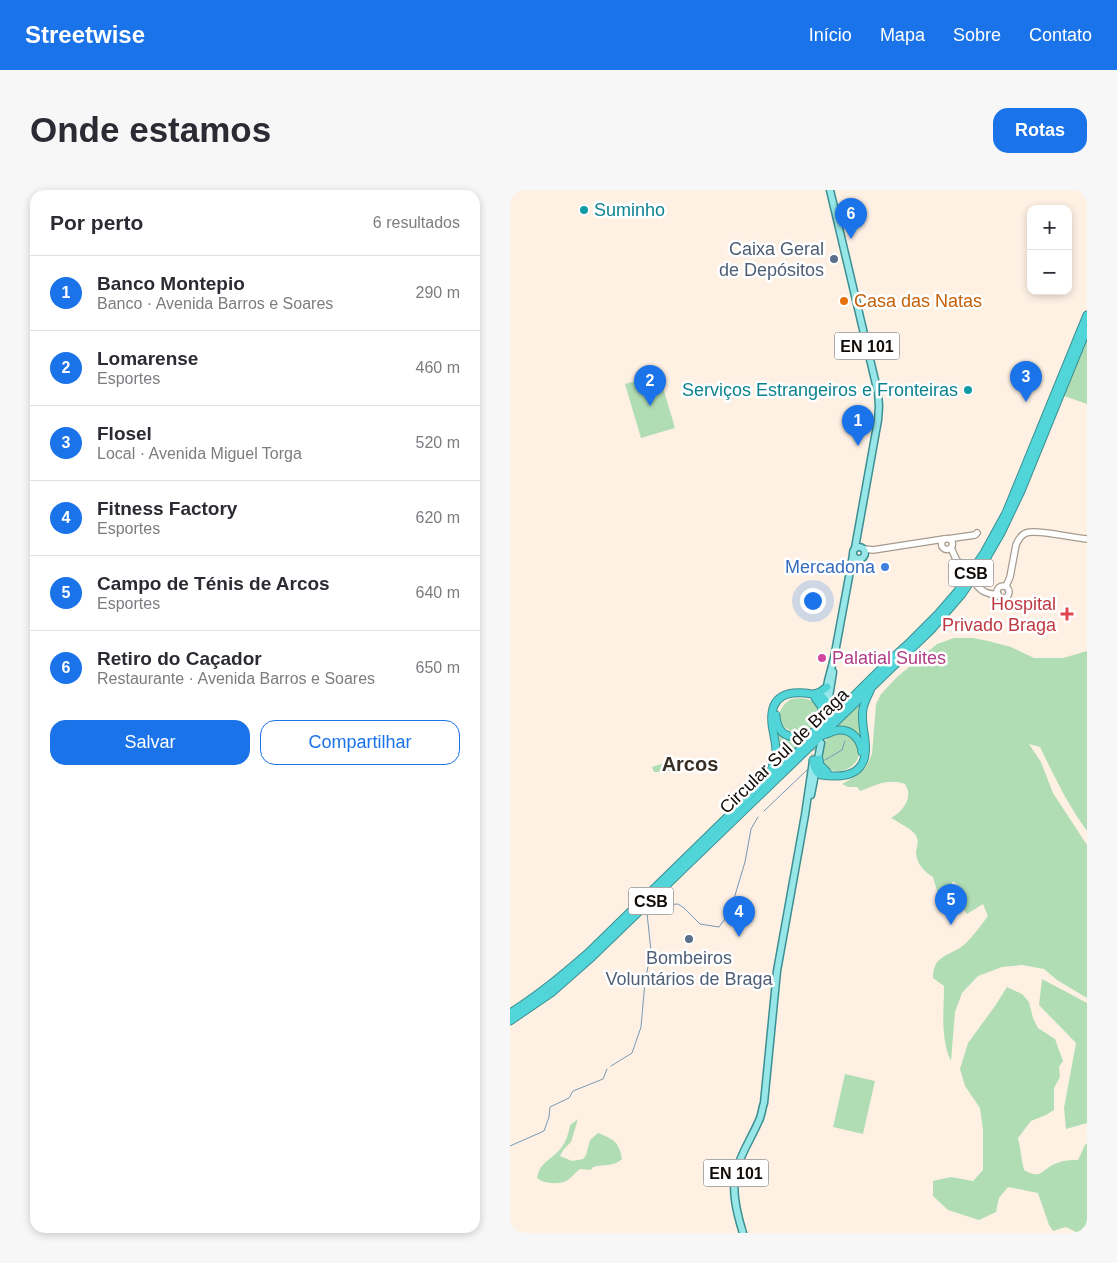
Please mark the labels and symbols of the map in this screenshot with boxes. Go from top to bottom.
pin: 6 [835,198,867,239]
place label: Suminho [594,200,665,220]
marker: Suminho [578,204,590,216]
place label: Caixa Geral de Depósitos [719,239,824,280]
marker: Caixa Geral de Depósitos [828,253,840,265]
place label: Casa das Natas [854,291,982,311]
marker: Casa das Natas [838,295,850,307]
road number: EN 101 [834,332,900,360]
pin: 3 [1010,361,1042,402]
pin: 2 [634,365,666,406]
place label: Serviços Estrangeiros e Fronteiras [682,380,958,400]
marker: Serviços Estrangeiros e Fronteiras [962,384,974,396]
pin: 1 [842,405,874,446]
place label: Mercadona [785,557,876,577]
road number: CSB [948,559,994,586]
marker: Mercadona [879,561,891,573]
your location [800,588,826,614]
place label: Hospital Privado Braga [942,594,1057,635]
marker: Hospital Privado Braga [1060,607,1074,621]
place label: Palatial Suites [832,648,946,668]
marker: Palatial Suites [816,652,828,664]
street label: Circular Sul de Braga [716,684,853,818]
district label: Arcos [662,753,718,775]
pin: 5 [935,884,967,925]
road number: CSB [628,888,674,914]
pin: 4 [723,896,755,937]
marker: Bombeiros Voluntários de Braga [683,933,695,945]
place label: Bombeiros Voluntários de Braga [605,948,774,989]
road number: EN 101 [704,1160,768,1186]

